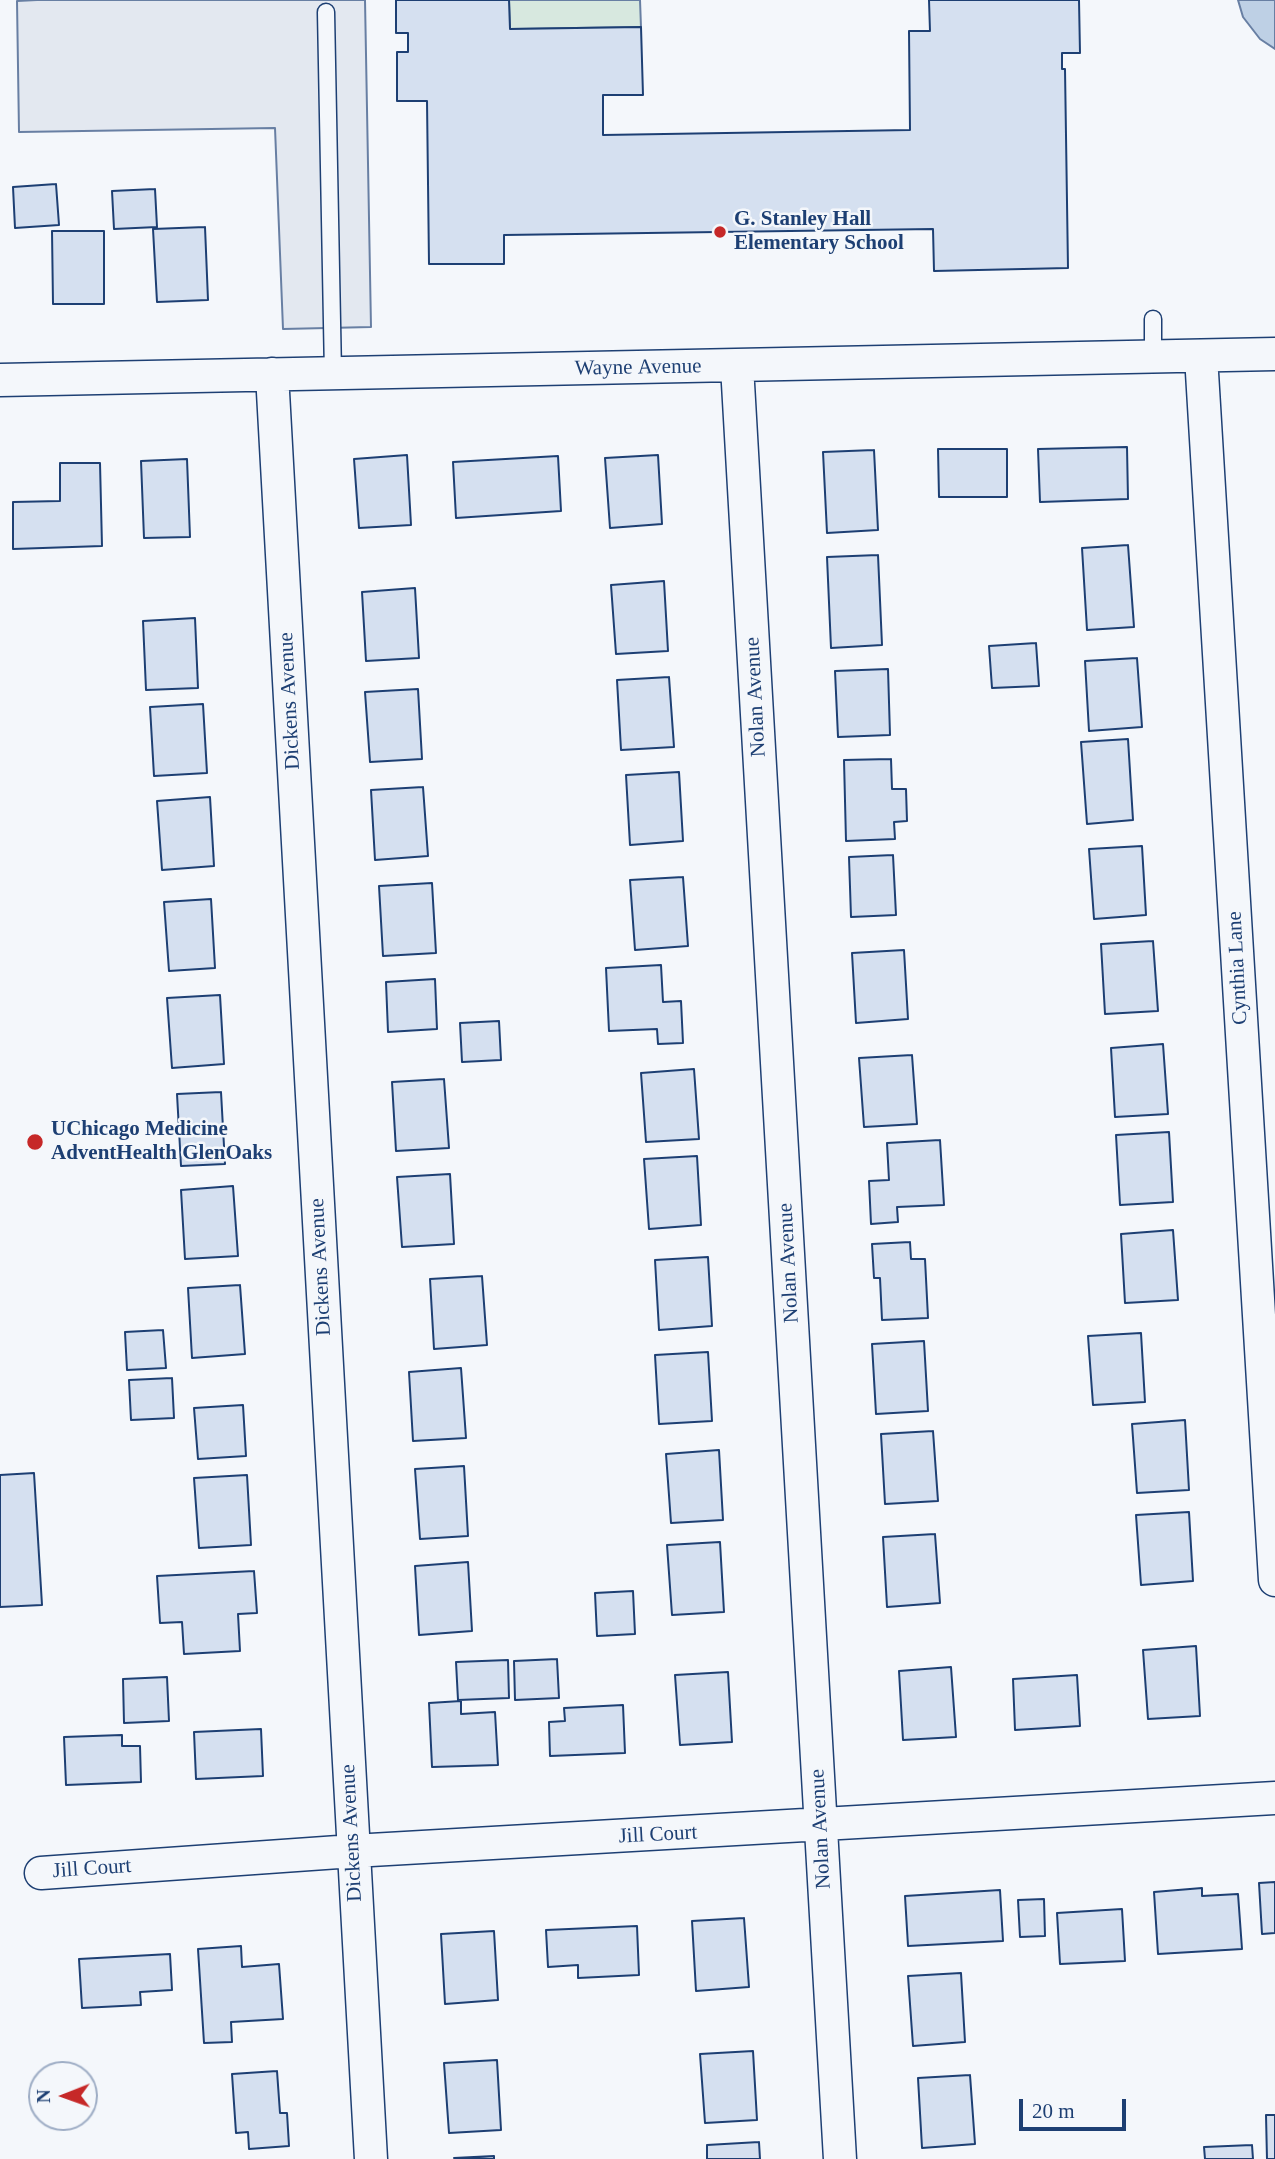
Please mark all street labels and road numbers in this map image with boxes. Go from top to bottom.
street label: Wayne Avenue [574,354,702,382]
street label: Dickens Avenue [274,632,306,770]
street label: Nolan Avenue [740,636,772,758]
street label: Cynthia Lane [1222,911,1254,1025]
street label: Dickens Avenue [305,1198,337,1336]
street label: Nolan Avenue [773,1202,805,1324]
street label: Dickens Avenue [336,1764,368,1902]
street label: Nolan Avenue [805,1768,837,1890]
street label: Jill Court [618,1820,698,1850]
street label: Jill Court [52,1854,132,1884]

